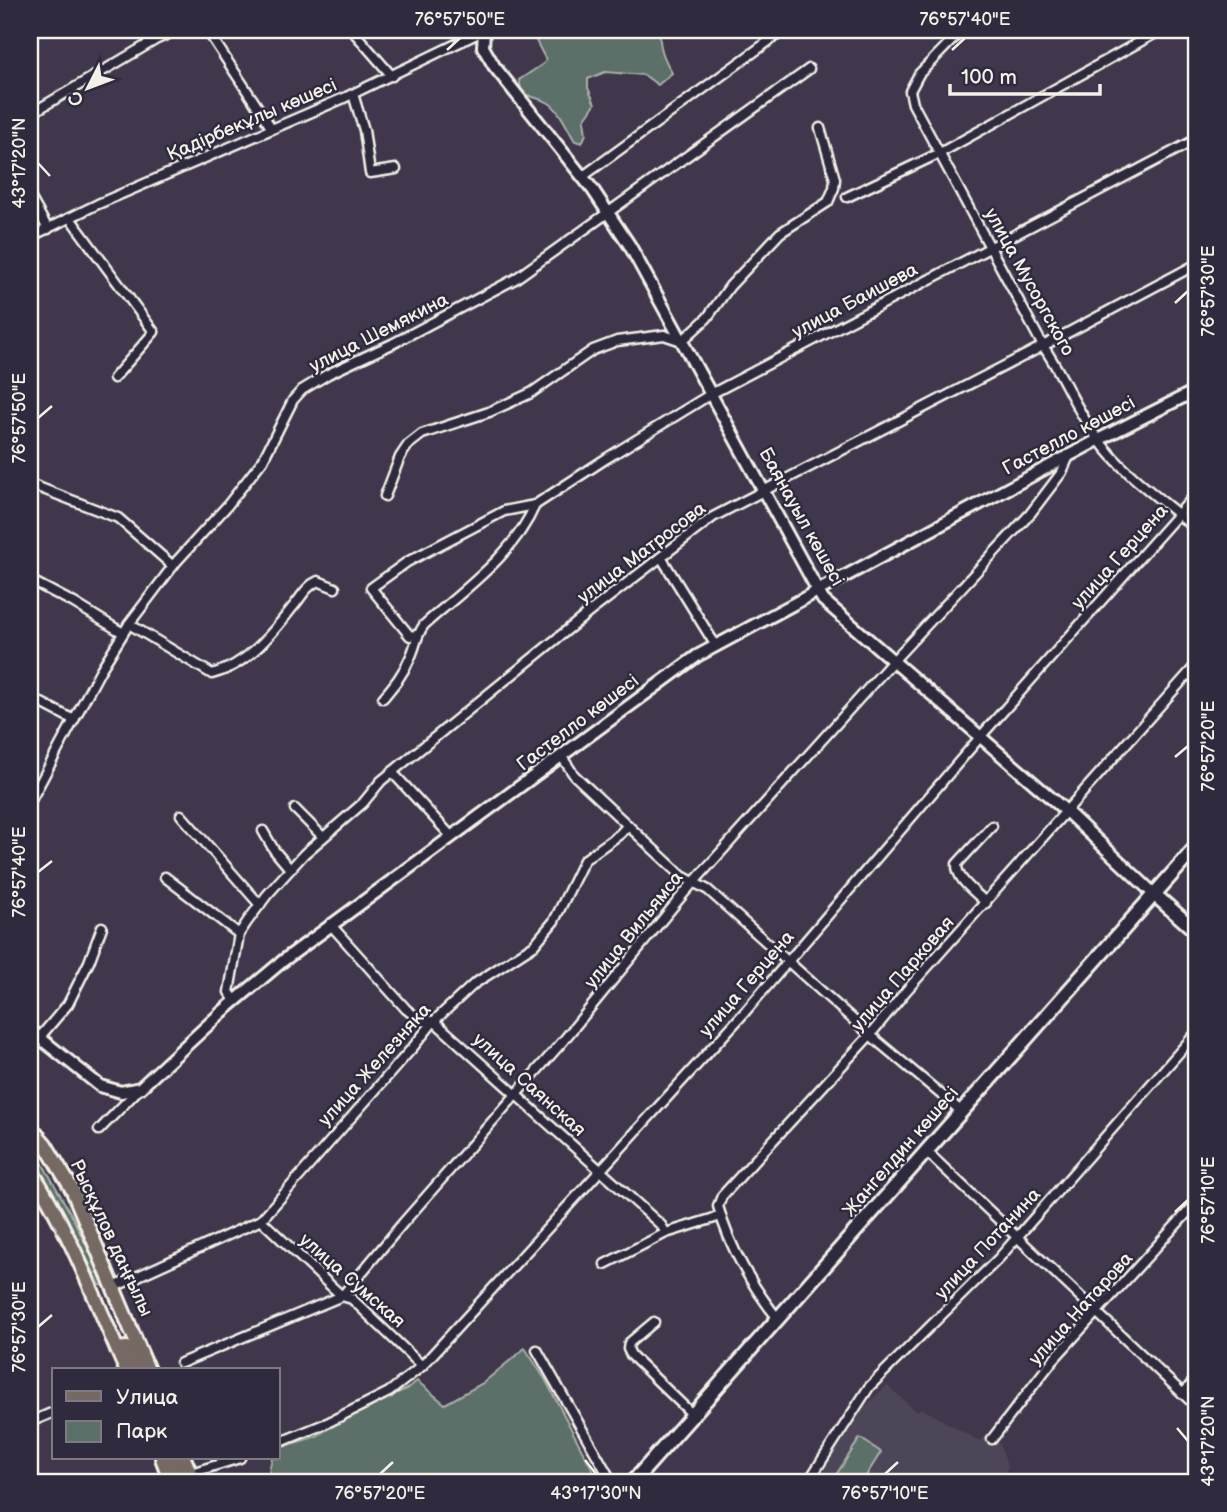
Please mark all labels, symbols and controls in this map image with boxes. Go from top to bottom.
text: 76°57'50"E [415,9,505,30]
text: 76°57'40"E [919,9,1011,30]
north arrow [52,52,122,122]
scale bar [950,52,1101,96]
text: 100 m [961,65,1017,90]
street label: Қадірбекұлы көшесі [164,74,340,166]
text: С [64,86,89,111]
text: 43°17'20"N [9,117,30,209]
street label: улица Мусоргского [979,204,1079,360]
text: 76°57'30"E [1198,245,1219,337]
street label: улица Баишева [788,258,922,344]
street label: улица Шемякина [306,288,452,378]
text: 76°57'50"E [9,373,30,463]
street label: Гастелло көшесі [999,391,1139,481]
street label: Баянауыл көшесі [753,444,849,590]
street label: улица Матросова [573,497,711,609]
street label: улица Герцена [1067,500,1173,614]
street label: Гастелло көшесі [513,670,643,776]
text: 76°57'20"E [1198,700,1219,791]
text: 76°57'40"E [9,826,30,918]
street label: улица Вильямса [580,867,688,993]
street label: улица Парковая [847,912,959,1036]
street label: улица Герцена [695,926,799,1042]
street label: улица Железняка [314,999,436,1131]
street label: улица Саянская [468,1028,590,1142]
street label: Жангелдин көшесі [838,1082,964,1222]
street label: Рысқұлов даңғылы [65,1156,157,1320]
text: 76°57'10"E [1198,1156,1219,1244]
street label: улица Потанина [930,1183,1046,1305]
street label: улица Сумская [294,1229,410,1333]
street label: улица Натарова [1024,1248,1138,1370]
text: 76°57'30"E [9,1281,30,1373]
legend [52,1368,280,1460]
text: Улица [116,1385,179,1410]
text: 43°17'20"N [1198,1395,1219,1487]
text: Парк [116,1419,167,1444]
text: 76°57'20"E [335,1483,426,1504]
text: 43°17'30"N [550,1483,642,1504]
text: 76°57'10"E [841,1483,929,1504]

